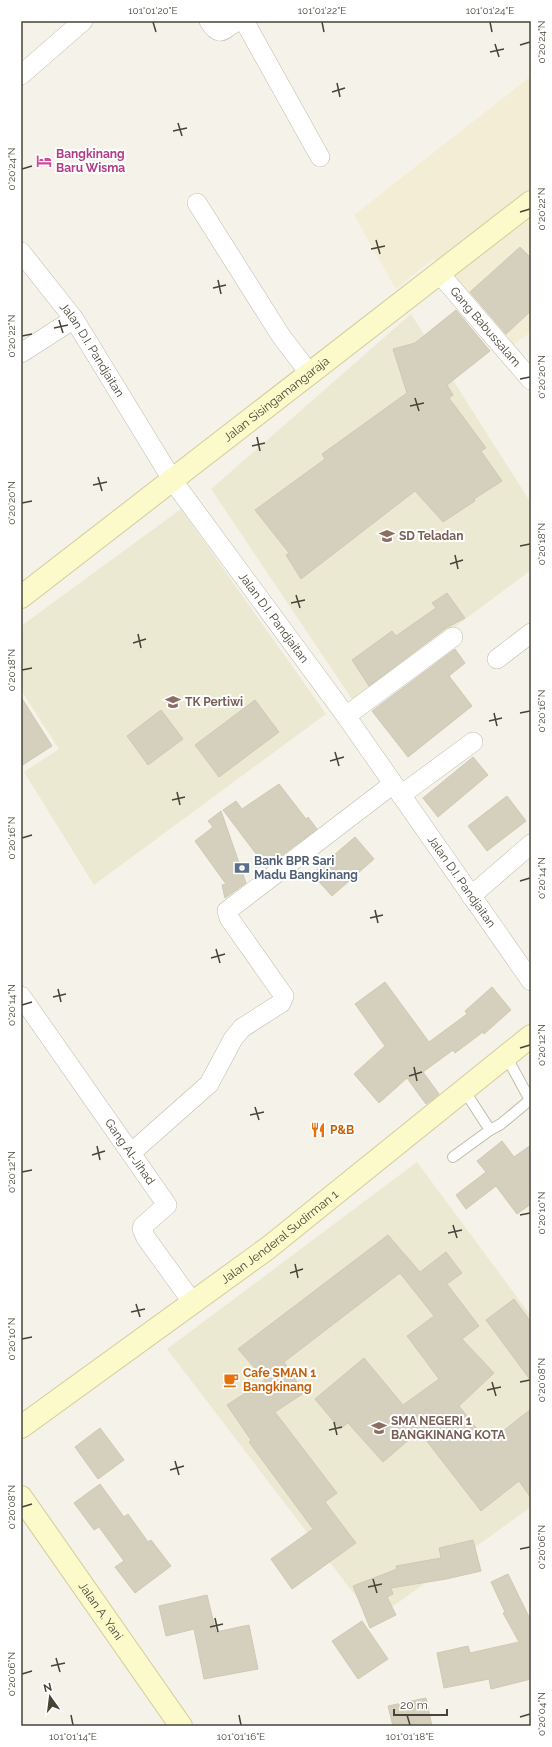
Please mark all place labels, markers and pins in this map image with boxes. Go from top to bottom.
place label: Bangkinang Baru Wisma [56,147,125,175]
hotel icon: Bangkinang Baru Wisma [35,152,53,170]
school or university icon: SD Teladan [378,527,396,545]
place label: SD Teladan [399,529,463,543]
school or university icon: TK Pertiwi [164,693,182,711]
place label: TK Pertiwi [185,695,243,709]
place label: Bank BPR Sari Madu Bangkinang [254,854,358,882]
bank icon: Bank BPR Sari Madu Bangkinang [233,859,251,877]
restaurant icon: P&B [309,1121,327,1139]
place label: P&B [330,1123,354,1137]
place label: Cafe SMAN 1 Bangkinang [243,1366,316,1394]
cafe icon: Cafe SMAN 1 Bangkinang [222,1371,240,1389]
place label: SMA NEGERI 1 BANGKINANG KOTA [391,1414,506,1442]
school or university icon: SMA NEGERI 1 BANGKINANG KOTA [370,1419,388,1437]

